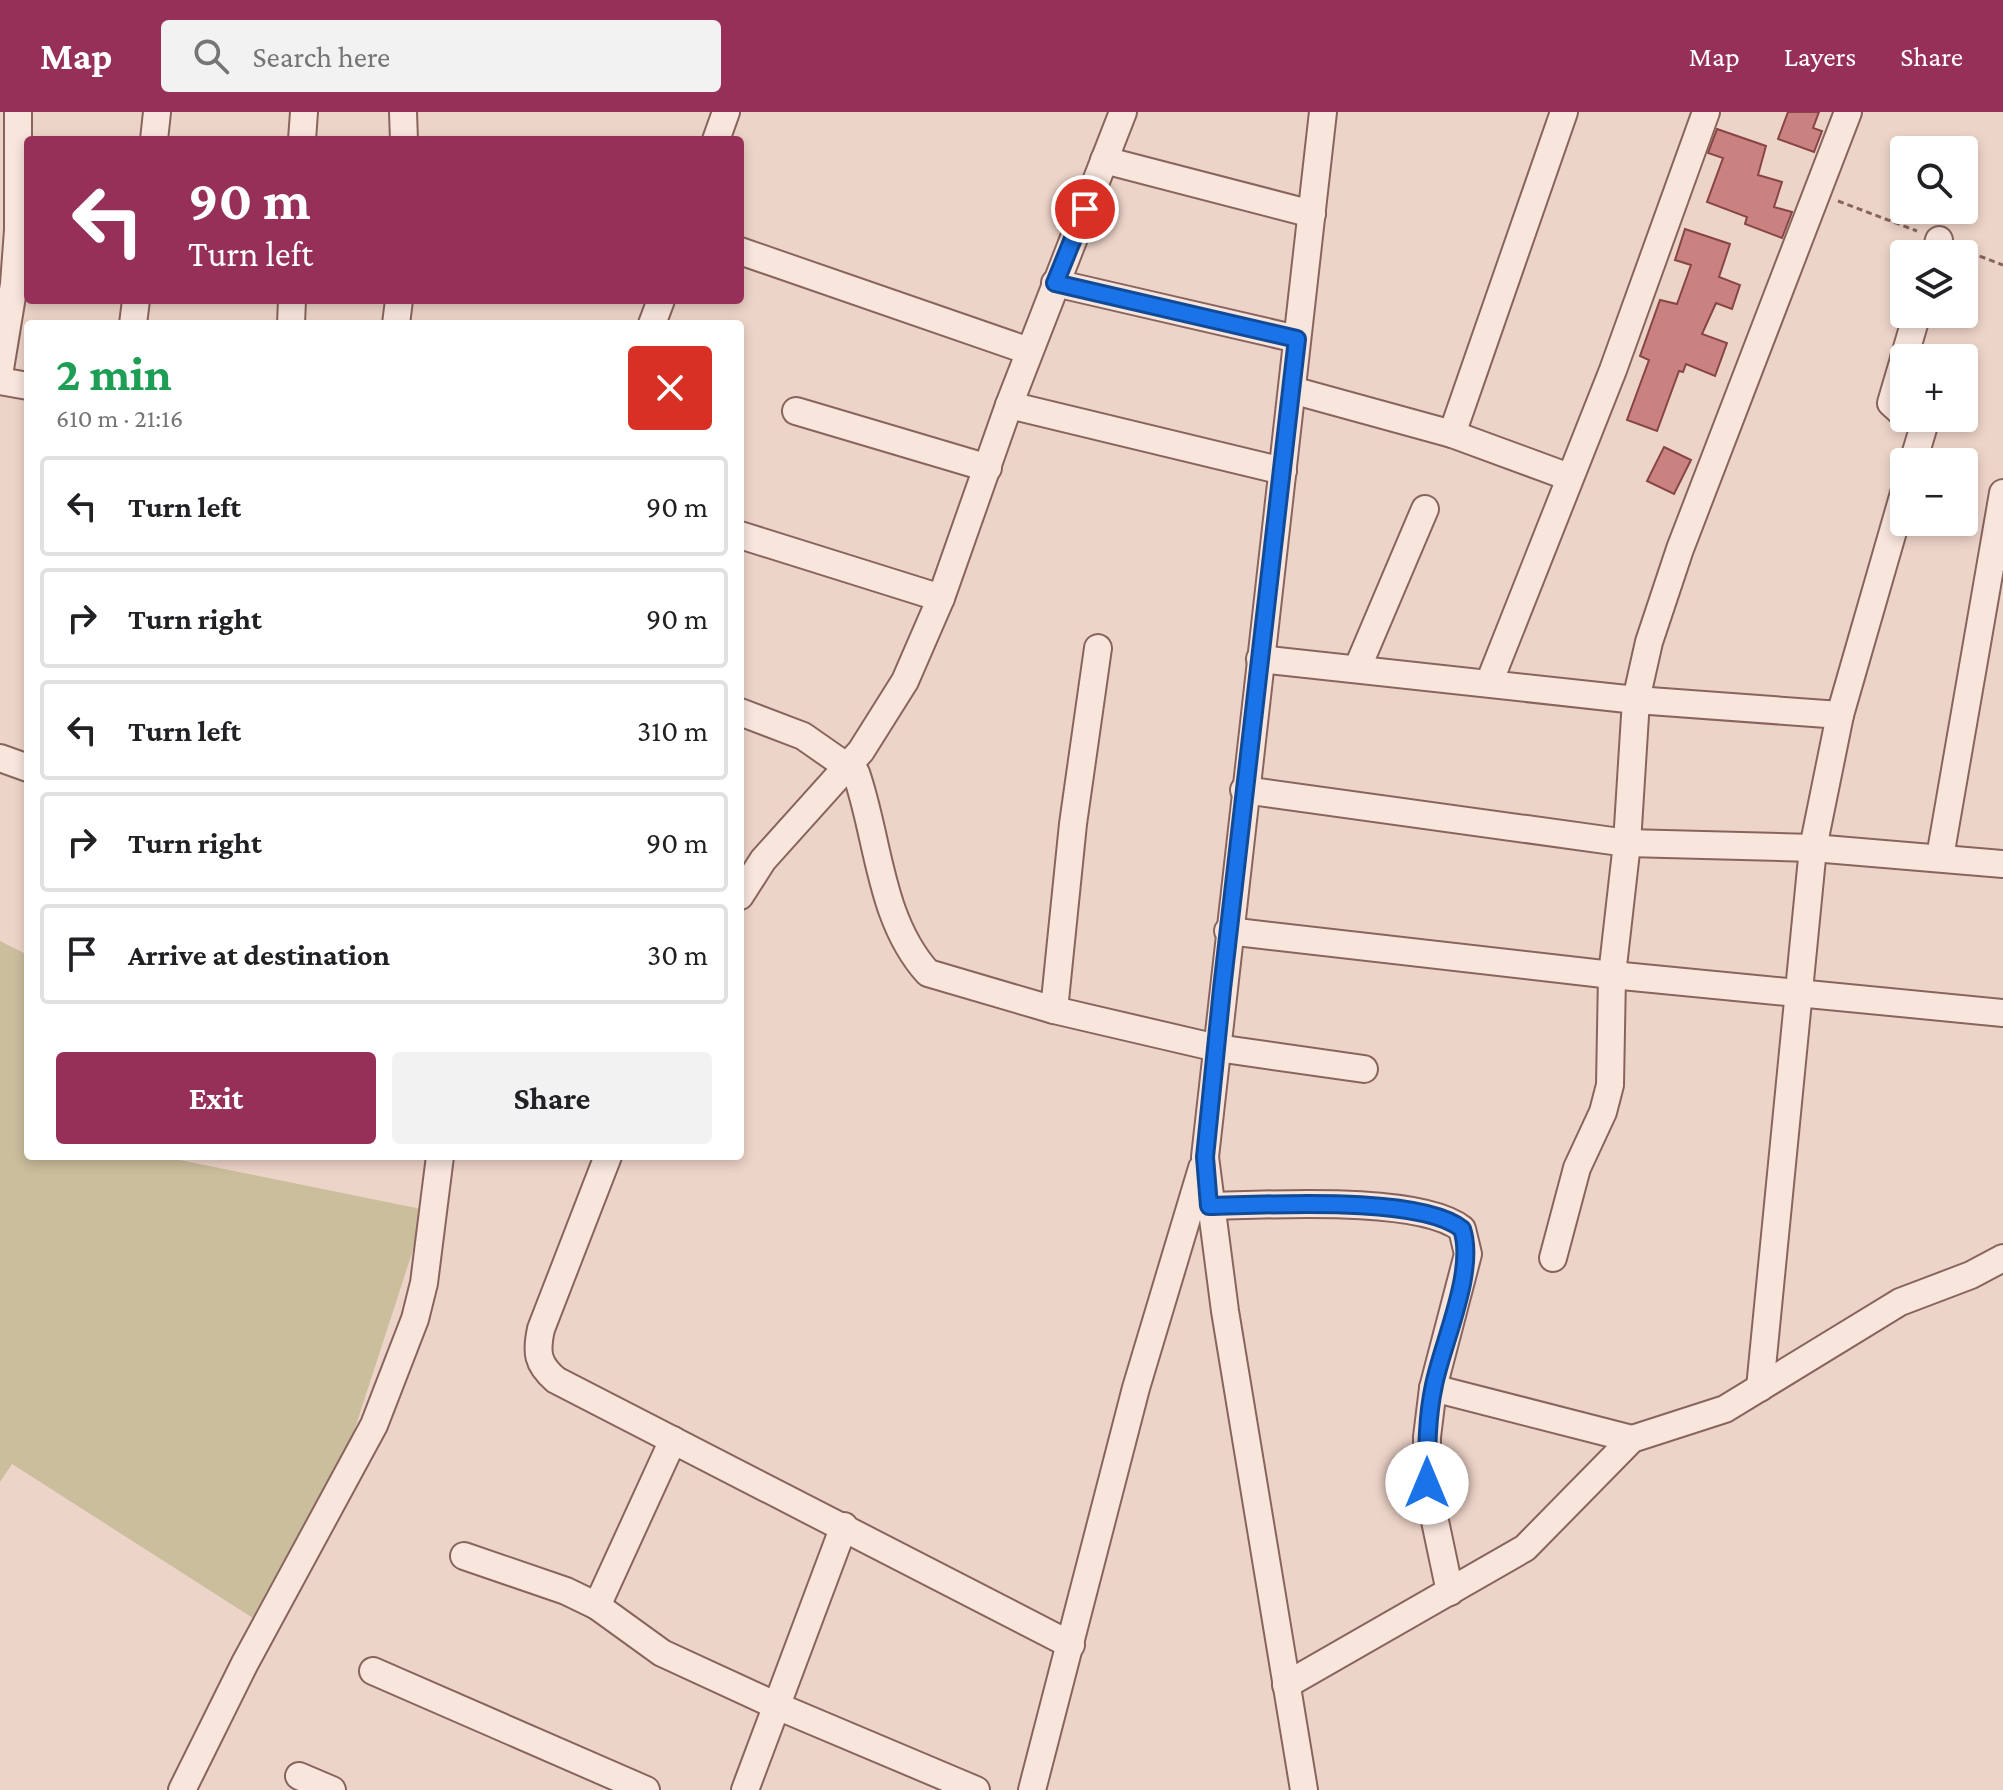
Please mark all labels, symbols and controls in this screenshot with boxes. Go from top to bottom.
search box [161,20,721,92]
icon: search [189,34,233,78]
text: Map [40,35,113,77]
text: Search here [253,40,390,73]
text: Map [1689,41,1740,72]
text: Layers [1784,41,1856,72]
text: Share [1900,41,1963,72]
map controls [1890,136,1978,536]
button: search [1890,136,1978,224]
icon: left [56,168,160,272]
text: 90 m [188,169,311,231]
pin [1051,175,1119,243]
icon: arrive [1063,187,1107,231]
text: Turn left [188,234,313,274]
button: layers [1890,240,1978,328]
button: + [1890,344,1978,432]
button: close [628,346,712,430]
text: 2 min [56,347,172,400]
text: 610 m · 21:16 [56,404,183,433]
button: − [1890,448,1978,536]
icon: left [60,484,104,528]
text: Turn left [128,490,241,523]
text: 90 m [646,490,708,523]
icon: right [60,596,104,640]
text: Turn right [128,602,262,635]
text: 90 m [646,602,708,635]
icon: left [60,708,104,752]
text: Turn left [128,714,241,747]
text: 310 m [637,714,708,747]
icon: right [60,820,104,864]
text: Turn right [128,826,262,859]
text: 90 m [646,826,708,859]
icon: arrive [60,932,104,976]
text: Arrive at destination [128,938,390,971]
text: 30 m [647,938,708,971]
button: Exit [56,1052,376,1144]
button: Share [392,1052,712,1144]
position arrow [1385,1441,1469,1525]

